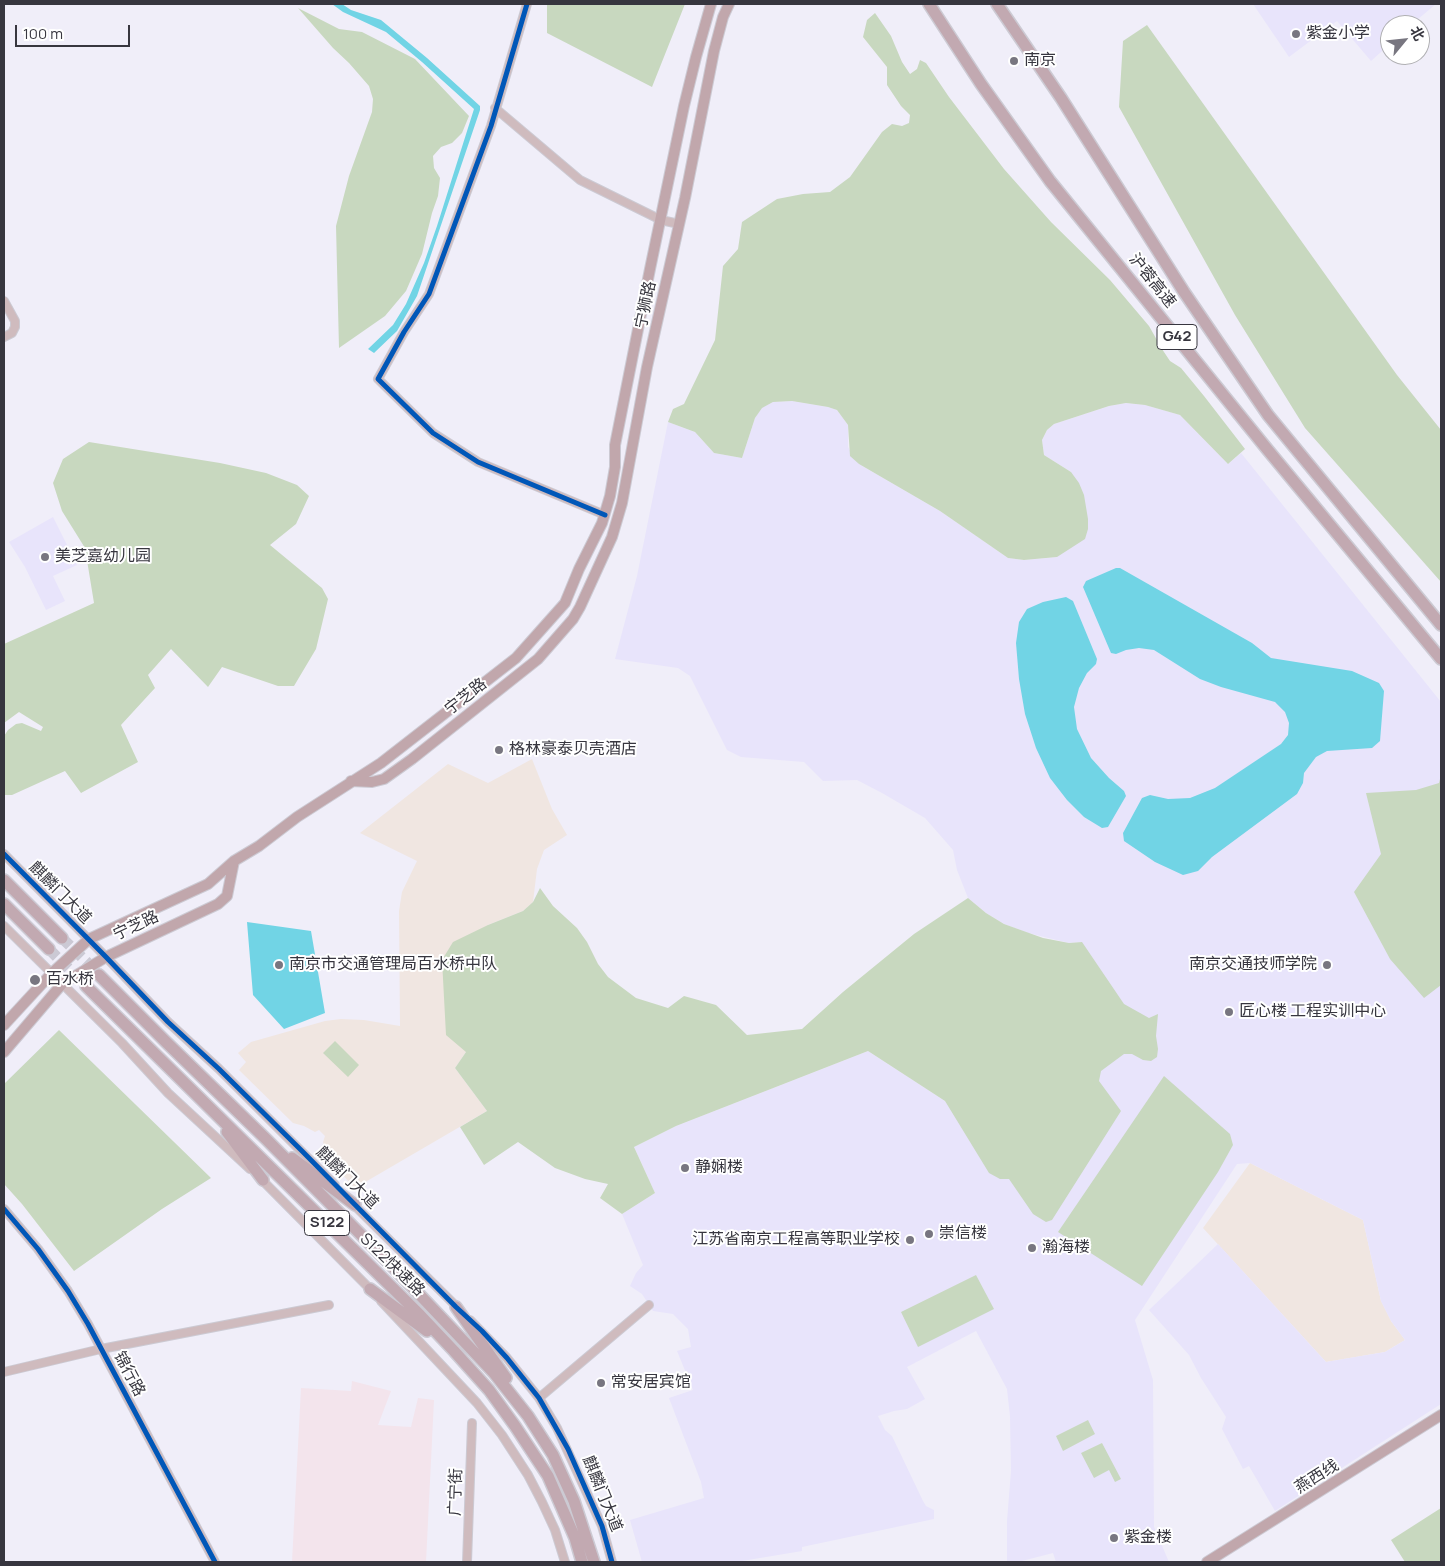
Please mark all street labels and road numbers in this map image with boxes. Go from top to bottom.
street label: 沪蓉高速 [1124,250,1180,312]
street label: 宁狮路 [632,280,660,330]
road number: G42 [1157,324,1197,350]
street label: 宁芝路 [441,675,491,719]
street label: 麒麟门大道 [25,858,95,928]
street label: 宁芝路 [110,907,162,945]
street label: 麒麟门大道 [312,1143,382,1213]
road number: S122 [304,1210,350,1236]
street label: S122快速路 [356,1229,428,1301]
street label: 锦行路 [109,1348,149,1400]
street label: 麒麟门大道 [578,1453,626,1535]
street label: 燕西线 [1292,1456,1342,1498]
street label: 广宁街 [446,1468,466,1516]

